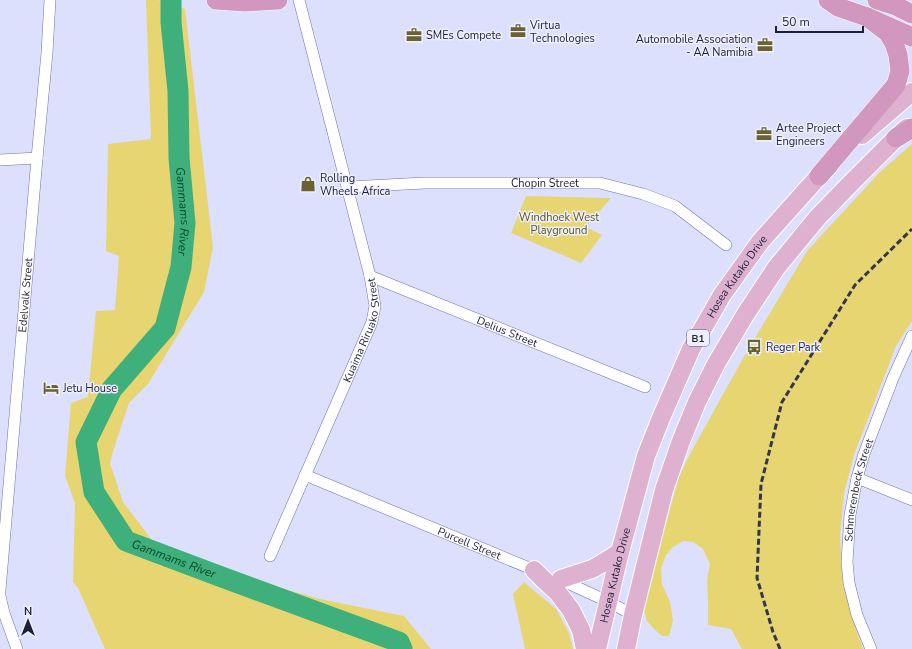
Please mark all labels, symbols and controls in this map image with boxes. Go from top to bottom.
scale bar [776,8,863,34]
text: 50 m [782,14,810,30]
place label: Virtua Technologies [529,18,595,46]
office icon: Virtua Technologies [509,22,527,40]
office icon: SMEs Compete [405,26,423,44]
place label: SMEs Compete [426,28,501,43]
place label: Automobile Association - AA Namibia [636,32,753,60]
office icon: Automobile Association - AA Namibia [756,36,774,54]
place label: Artee Project Engineers [776,121,841,149]
office icon: Artee Project Engineers [755,125,773,143]
water label: Gammams River [172,166,193,257]
place label: Rolling Wheels Africa [320,171,391,199]
shop icon: Rolling Wheels Africa [299,175,317,193]
street label: Chopin Street [511,176,579,191]
park label: Windhoek West Playground [519,210,599,238]
street label: Hosea Kutako Drive [703,232,771,321]
street label: Edelvalk Street [15,257,36,333]
street label: Kuaima Riruako Street [340,277,383,385]
street label: Delius Street [474,313,540,351]
road number: B1 [687,330,709,346]
bus stop icon: Reger Park [745,338,763,356]
place label: Reger Park [766,340,821,355]
hotel icon: Jetu House [42,379,60,397]
place label: Jetu House [62,381,117,396]
street label: Schmerenbeck Street [841,436,877,542]
street label: Purcell Street [435,524,503,563]
street label: Hosea Kutako Drive [596,526,634,624]
water label: Gammams River [129,536,219,582]
north arrow [8,601,48,641]
text: N [24,604,32,619]

